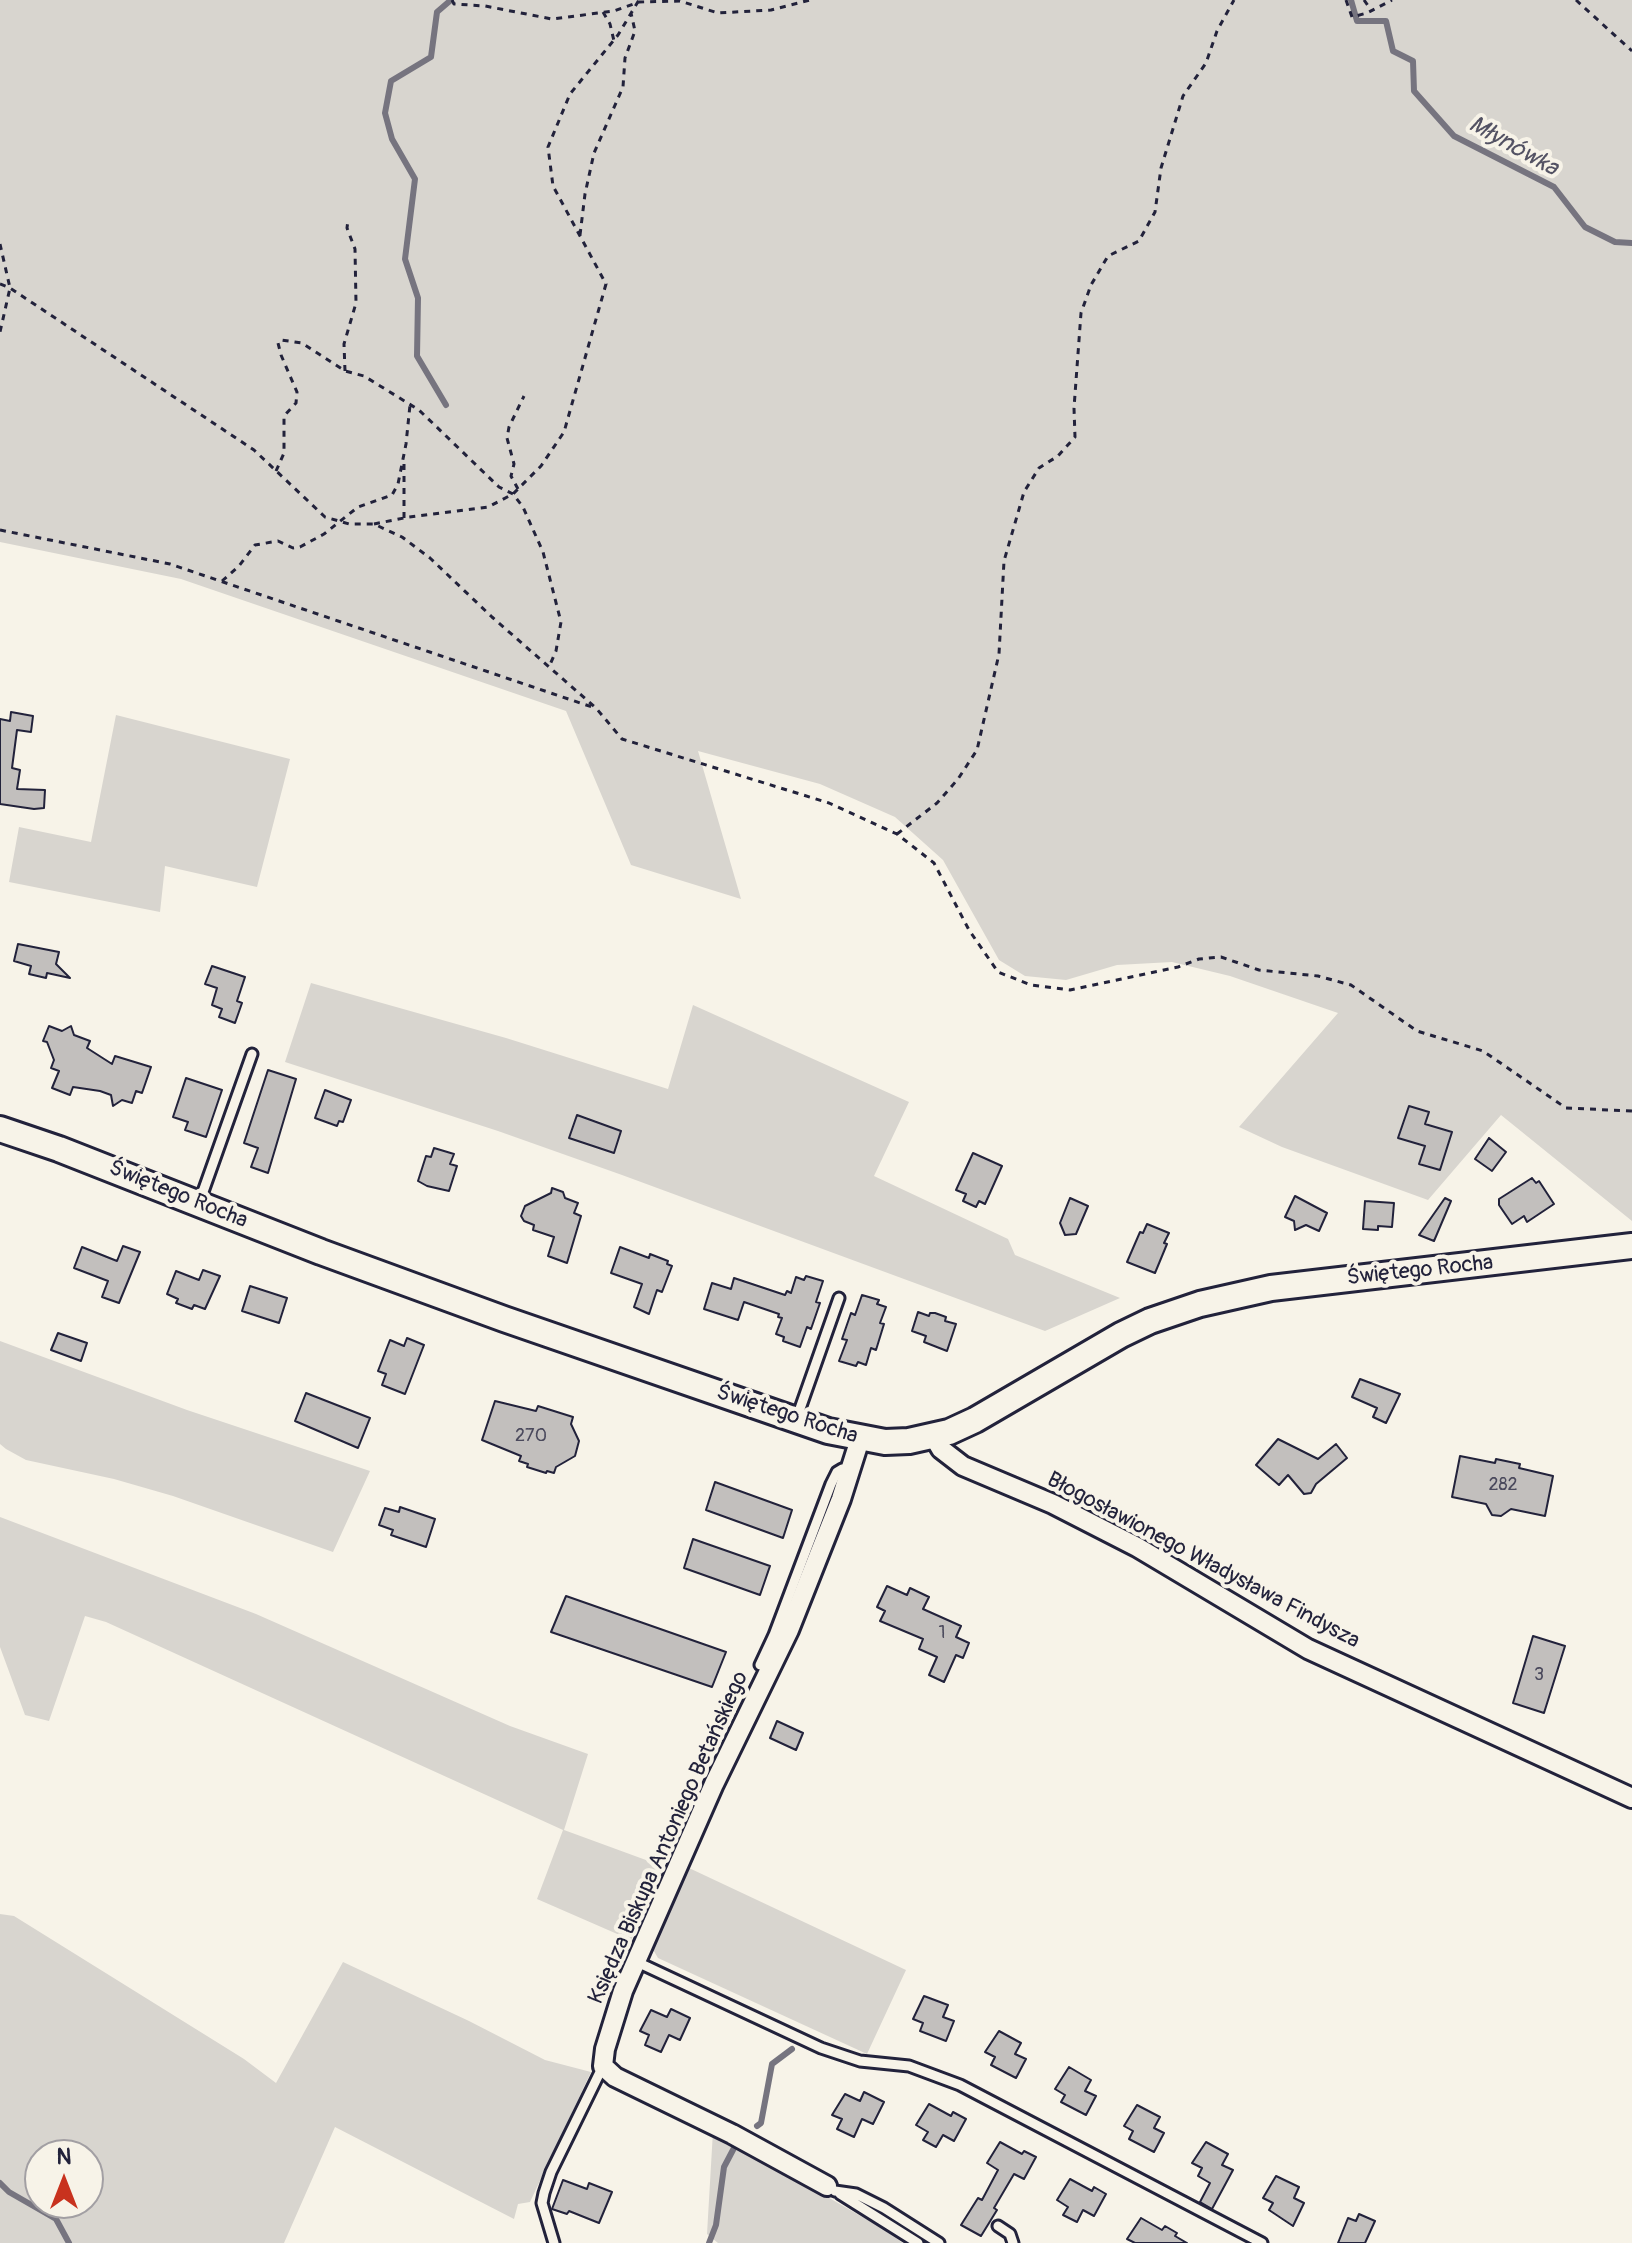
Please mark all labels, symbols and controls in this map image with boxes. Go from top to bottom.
water label: Młynówka [1463,111,1563,183]
street label: Świętego Rocha [105,1155,251,1235]
street label: Świętego Rocha [1345,1250,1495,1292]
street label: Świętego Rocha [713,1380,861,1450]
house number: 270 [515,1425,547,1447]
street label: Błogosławionego Władysława Findysza [1042,1467,1364,1655]
house number: 282 [1488,1474,1518,1496]
house number: 1 [938,1622,946,1644]
house number: 3 [1534,1664,1544,1686]
street label: Księdza Biskupa Antoniego Betańskiego [583,1668,755,2008]
north arrow [24,2139,104,2219]
text: N [57,2143,71,2171]

